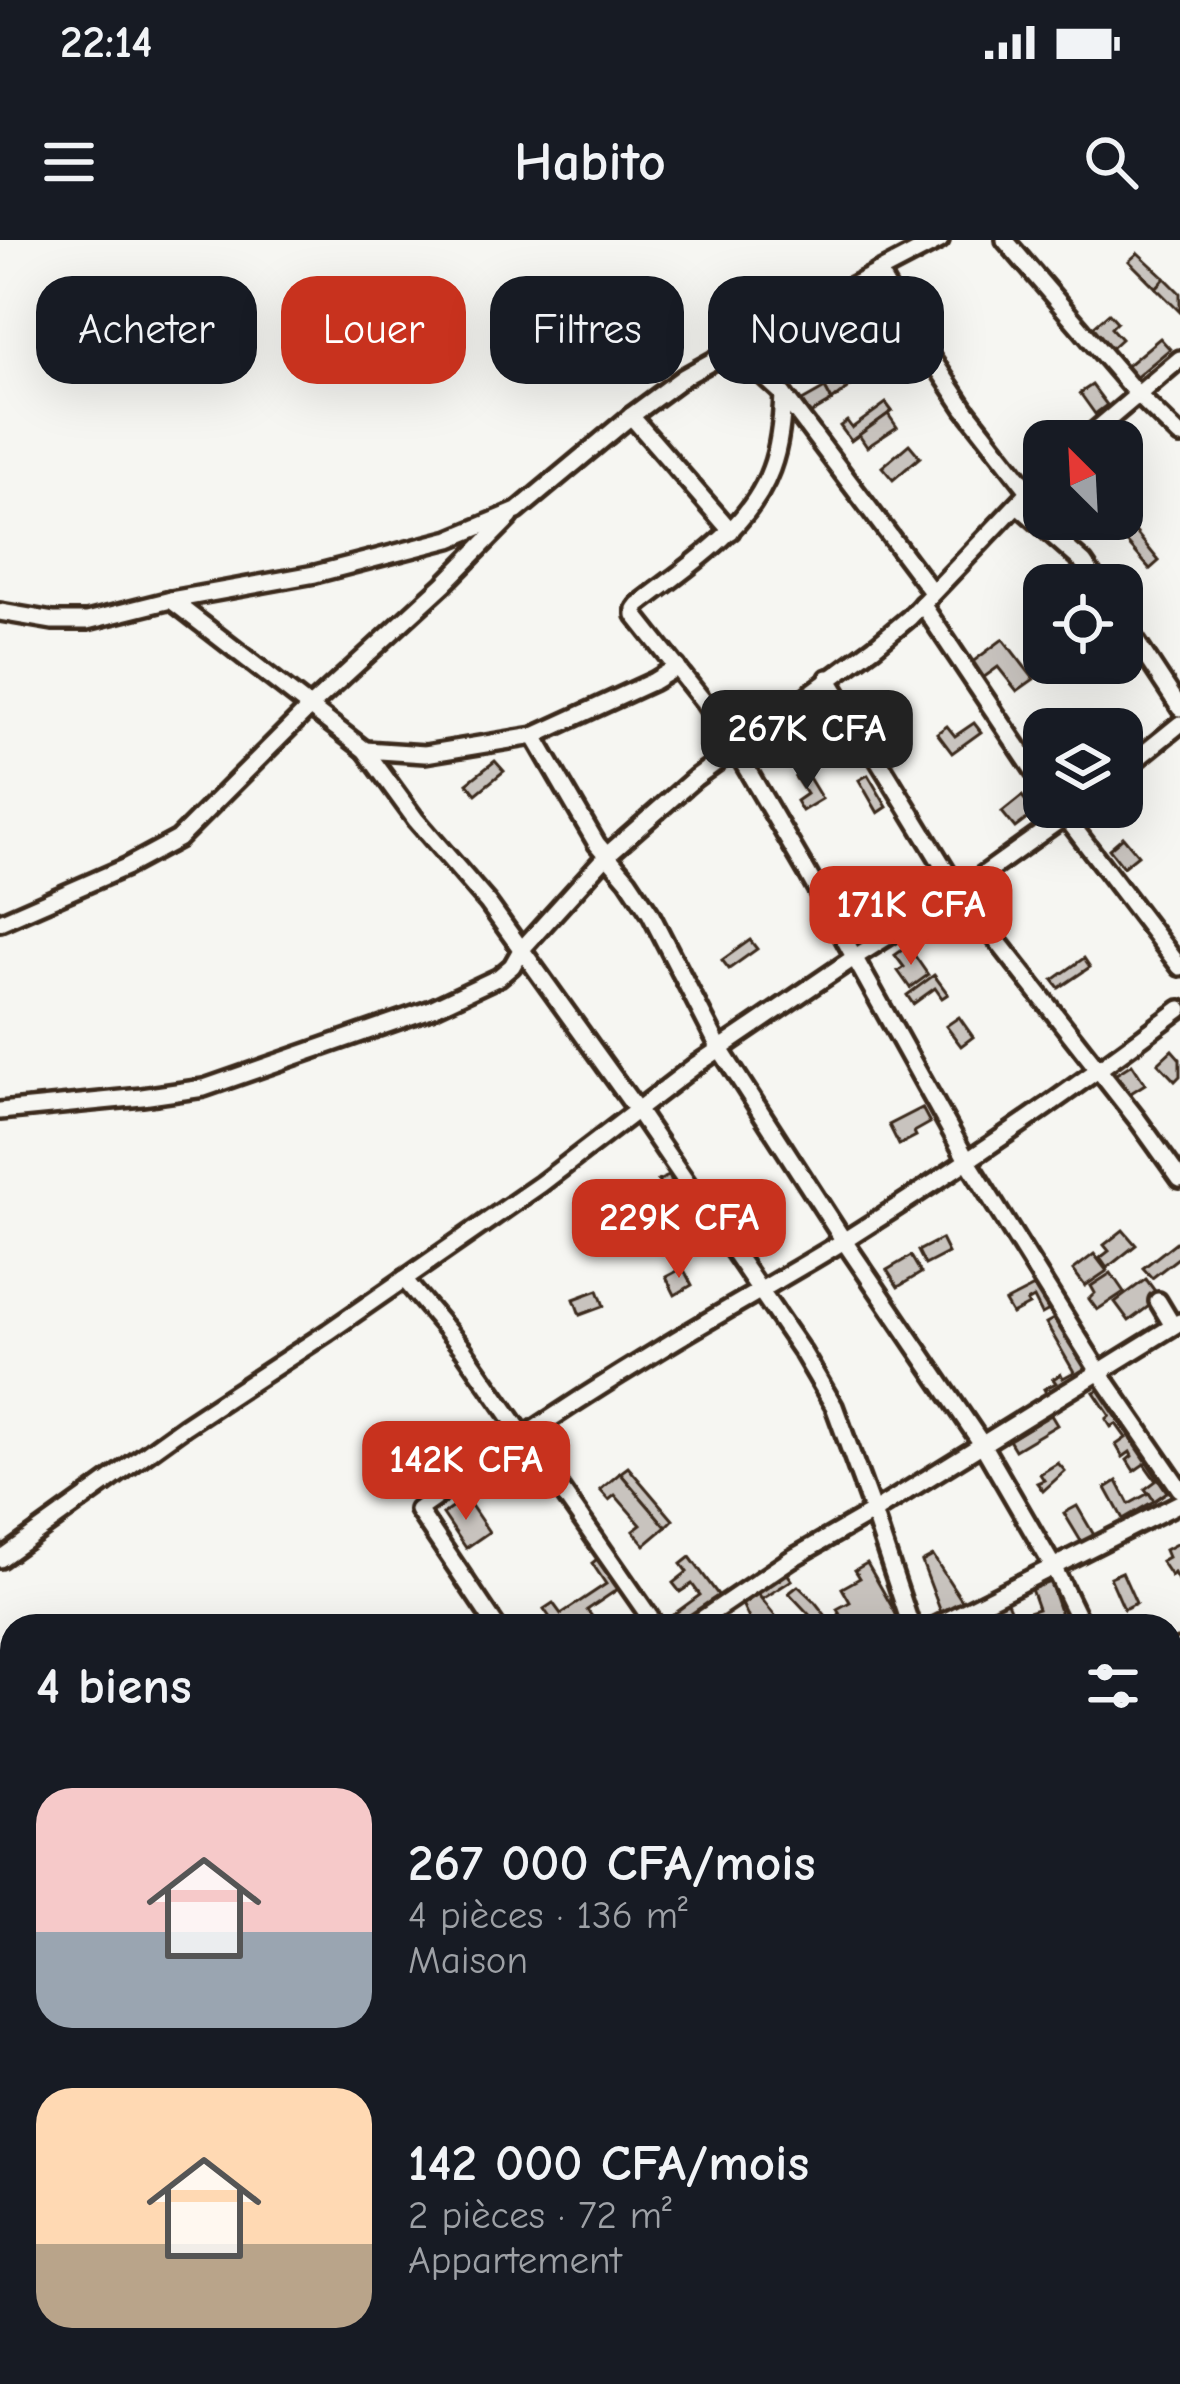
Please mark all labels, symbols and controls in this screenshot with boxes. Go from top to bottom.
text: 22:14 [60,16,152,68]
icon: menu [36,129,102,195]
icon: search [1078,129,1144,195]
text: Habito [514,131,666,194]
chip: Acheter [36,276,257,384]
chip: Louer [281,276,466,384]
chip: Filtres [490,276,684,384]
chip: Nouveau [708,276,944,384]
north arrow [1023,420,1143,540]
map controls [1023,420,1143,828]
button: locate [1023,564,1143,684]
pin: 267K CFA [683,690,931,792]
text: 267K CFA [728,706,886,751]
button: layers [1023,708,1143,828]
pin: 171K CFA [787,866,1035,968]
text: 171K CFA [836,882,986,927]
pin: 229K CFA [555,1179,803,1281]
text: 229K CFA [599,1195,759,1240]
pin: 142K CFA [342,1421,590,1523]
text: 142K CFA [389,1437,543,1482]
icon: filters [1080,1653,1146,1719]
text: 4 biens [36,1657,192,1716]
text: 267 000 CFA/mois [408,1834,815,1893]
icon: home [132,1836,276,1980]
text: 4 pièces · 136 m² [408,1893,688,1938]
text: Maison [408,1938,528,1983]
text: 142 000 CFA/mois [408,2134,809,2193]
icon: home [132,2136,276,2280]
text: 2 pièces · 72 m² [408,2193,672,2238]
text: Appartement [408,2238,622,2283]

